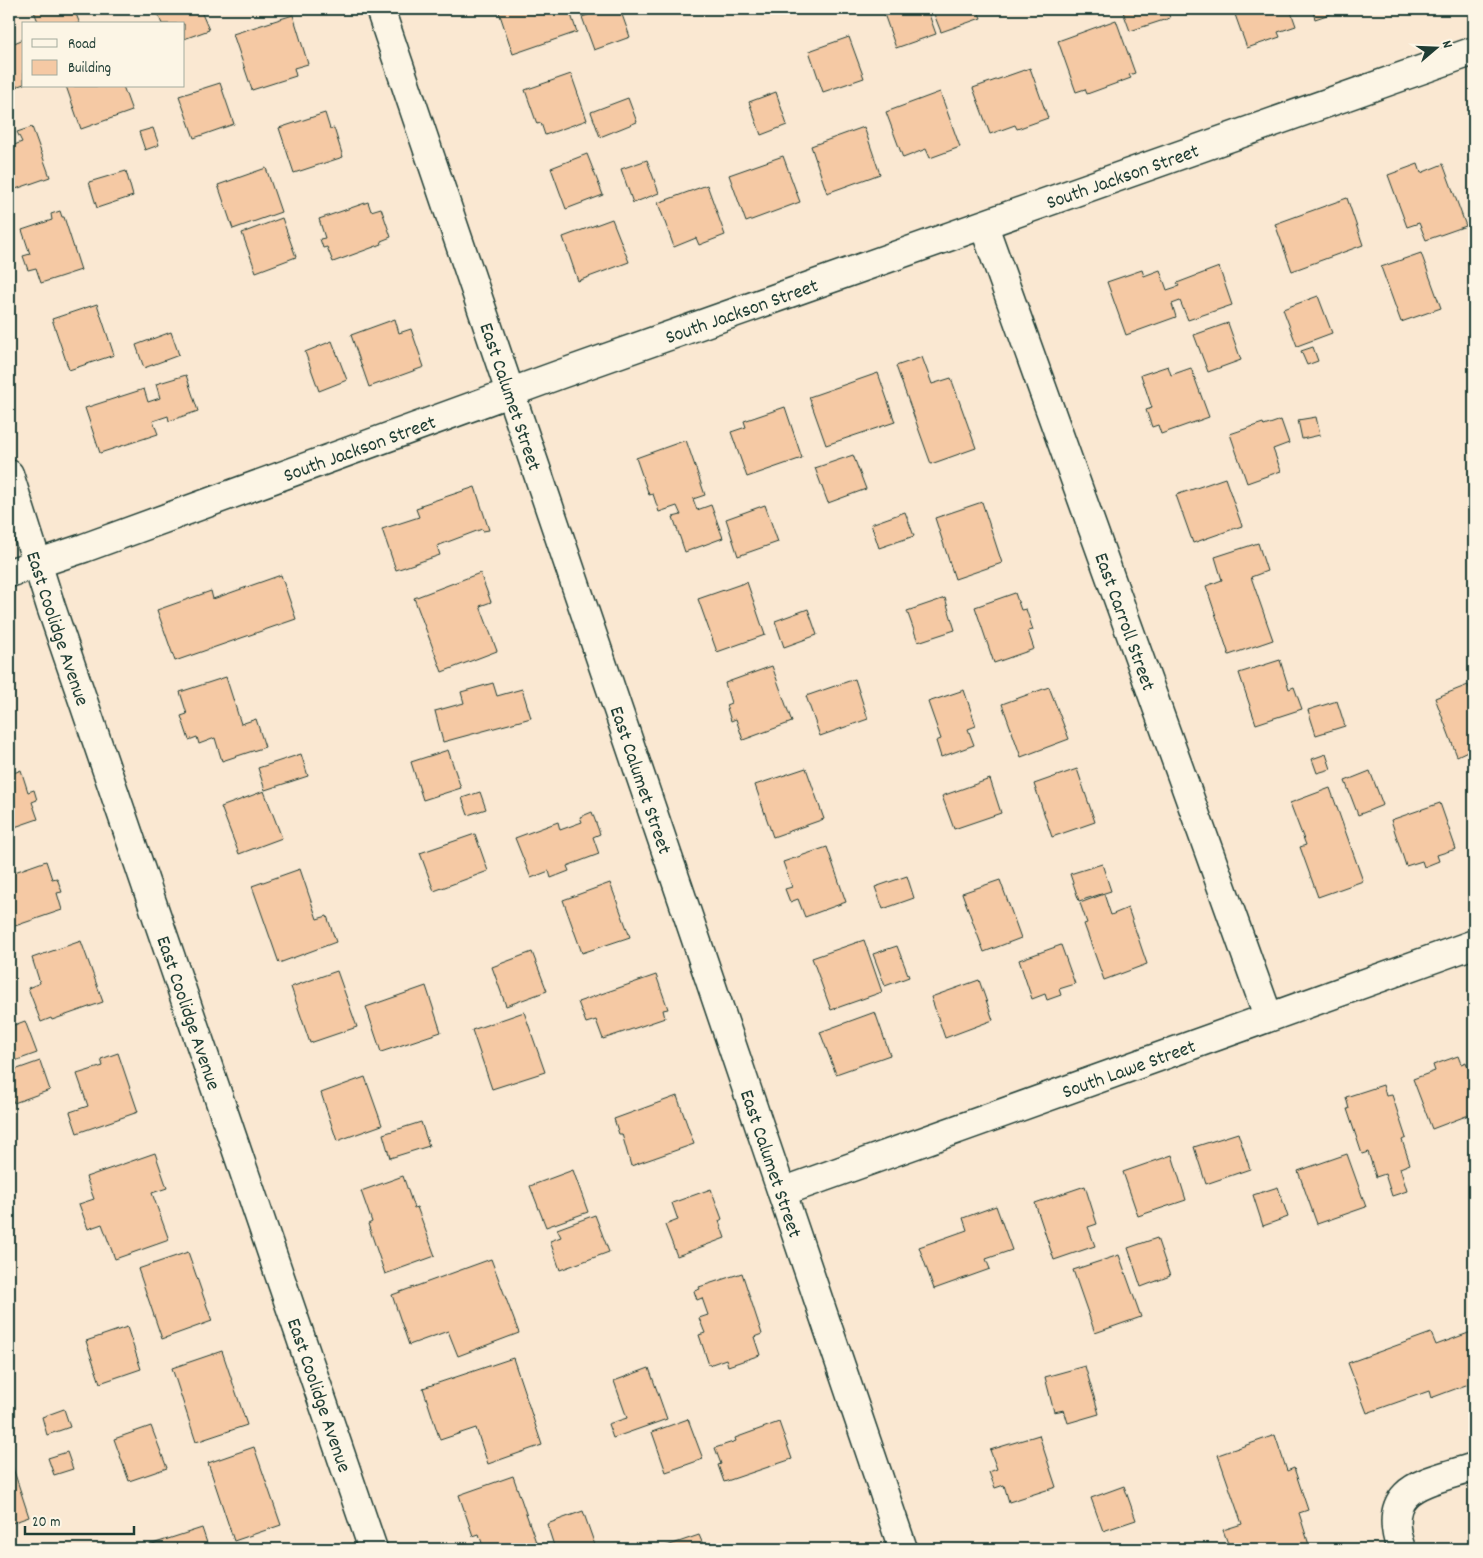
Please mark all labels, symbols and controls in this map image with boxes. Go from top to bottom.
legend [22,22,185,88]
north arrow [1410,22,1460,72]
text: Road [68,34,96,56]
text: N [1436,38,1457,51]
text: Building [68,58,111,80]
street label: South Jackson Street [1043,138,1203,218]
street label: South Jackson Street [662,273,822,353]
street label: East Calumet Street [471,319,547,475]
street label: South Jackson Street [280,410,440,491]
street label: East Coolidge Avenue [17,548,95,710]
street label: East Carroll Street [1086,549,1161,695]
street label: East Calumet Street [601,703,677,859]
street label: East Coolidge Avenue [147,933,226,1095]
street label: South Lawe Street [1059,1034,1200,1107]
street label: East Calumet Street [731,1086,807,1242]
street label: East Coolidge Avenue [278,1315,357,1477]
scale bar [25,1503,134,1535]
text: 20 m [32,1512,60,1534]

